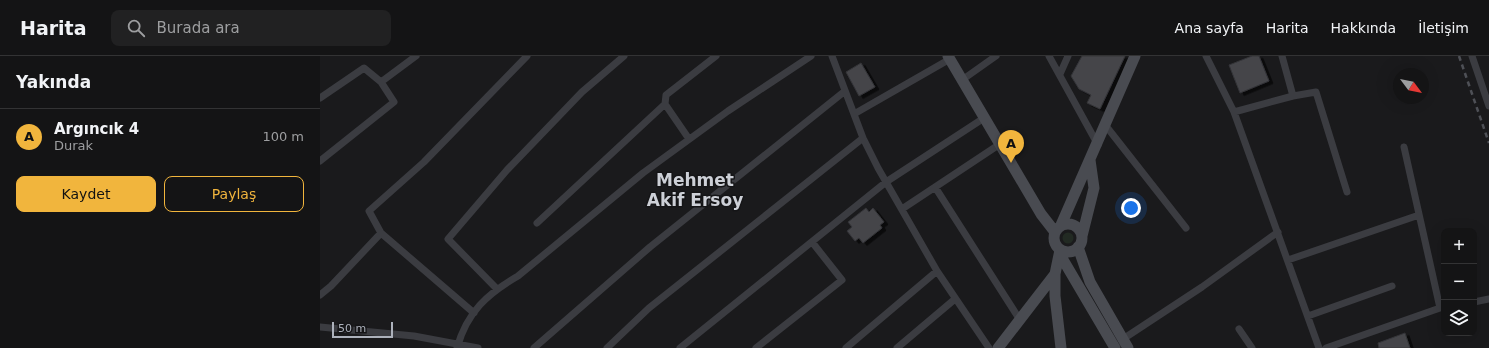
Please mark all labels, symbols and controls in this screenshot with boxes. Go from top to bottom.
search box [111,10,391,46]
text: Harita [20,17,87,39]
icon: search [125,17,147,39]
text: Burada ara [157,19,240,37]
text: Ana sayfa [1175,20,1244,36]
text: Harita [1266,20,1309,36]
text: Hakkında [1331,20,1396,36]
text: İletişim [1418,20,1469,36]
north arrow [1393,68,1429,104]
text: Yakında [16,72,91,92]
text: Argıncık 4 [54,120,139,138]
text: A [24,129,34,144]
text: 100 m [262,129,304,144]
pin: A [998,130,1024,163]
text: Durak [54,138,93,153]
district label: Mehmet Akif Ersoy [647,170,743,210]
button: Kaydet [16,176,156,212]
button: Paylaş [164,176,304,212]
your location [1121,198,1141,218]
map controls [1441,228,1477,336]
button: + [1441,228,1477,264]
button: − [1441,264,1477,300]
button: layers [1441,300,1477,336]
scale bar [332,320,393,339]
text: 50 m [338,322,366,335]

